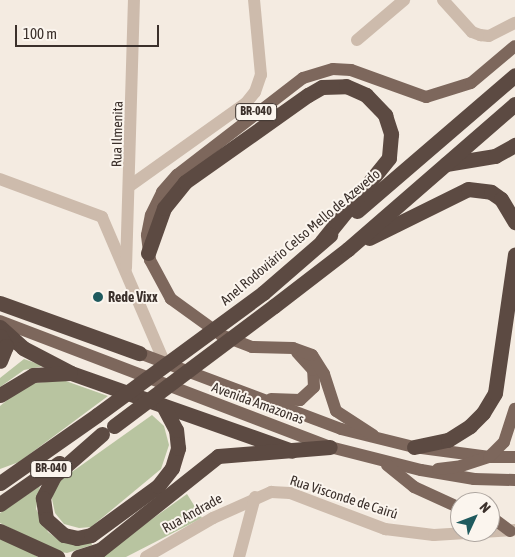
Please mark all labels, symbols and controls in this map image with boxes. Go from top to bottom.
scale bar [18,15,161,47]
text: 100 m [23,25,57,42]
street label: Rua Ilmenita [108,101,126,167]
road number: BR-040 [235,102,277,121]
street label: Anel Rodoviário Celso Mello de Azevedo [217,165,383,309]
place label: Rede Vixx [108,289,158,305]
marker: Rede Vixx [92,291,104,303]
street label: Avenida Amazonas [210,379,306,427]
road number: BR-040 [30,459,72,478]
street label: Rua Visconde de Cairú [288,472,400,522]
street label: Rua Andrade [159,490,225,536]
north arrow [450,492,500,542]
text: N [477,499,494,516]

